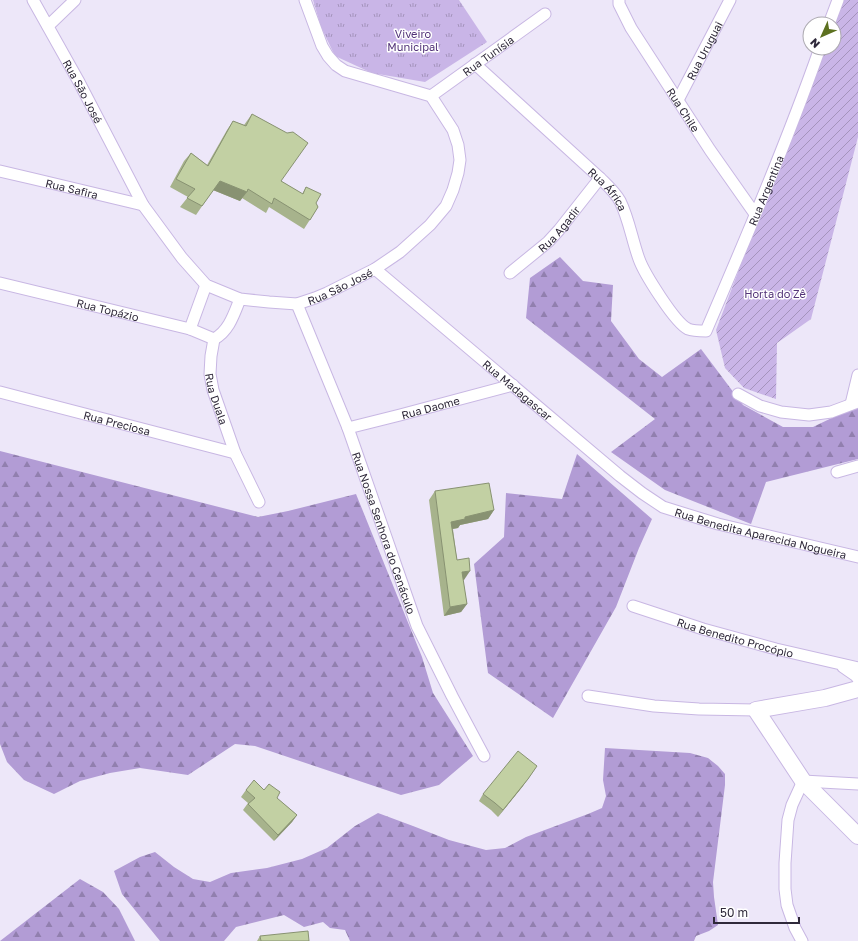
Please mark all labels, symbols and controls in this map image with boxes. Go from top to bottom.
north arrow [802,16,842,56]
street label: Rua Uruguai [683,19,724,82]
park label: Viveiro Municipal [387,27,439,53]
street label: Rua Tunísia [460,32,516,78]
text: N [807,36,822,51]
street label: Rua São José [61,57,106,125]
street label: Rua Chile [665,85,703,134]
street label: Rua Argentina [745,153,785,227]
street label: Rua África [586,164,630,213]
street label: Rua Safira [44,176,100,201]
street label: Rua Agadir [535,202,583,254]
street label: Rua São José [306,265,374,307]
park label: Horta do Zê [744,287,806,300]
street label: Rua Topázio [75,295,141,323]
street label: Rua Madagascar [480,357,556,423]
street label: Rua Duala [203,372,231,426]
street label: Rua Daome [400,393,461,421]
street label: Rua Preciosa [82,408,152,437]
street label: Rua Nossa Senhora do Cenáculo [350,450,419,616]
street label: Rua Benedita Aparecida Nogueira [673,505,848,561]
street label: Rua Benedito Procópio [676,614,795,659]
scale bar [714,899,799,925]
text: 50 m [720,905,748,920]

